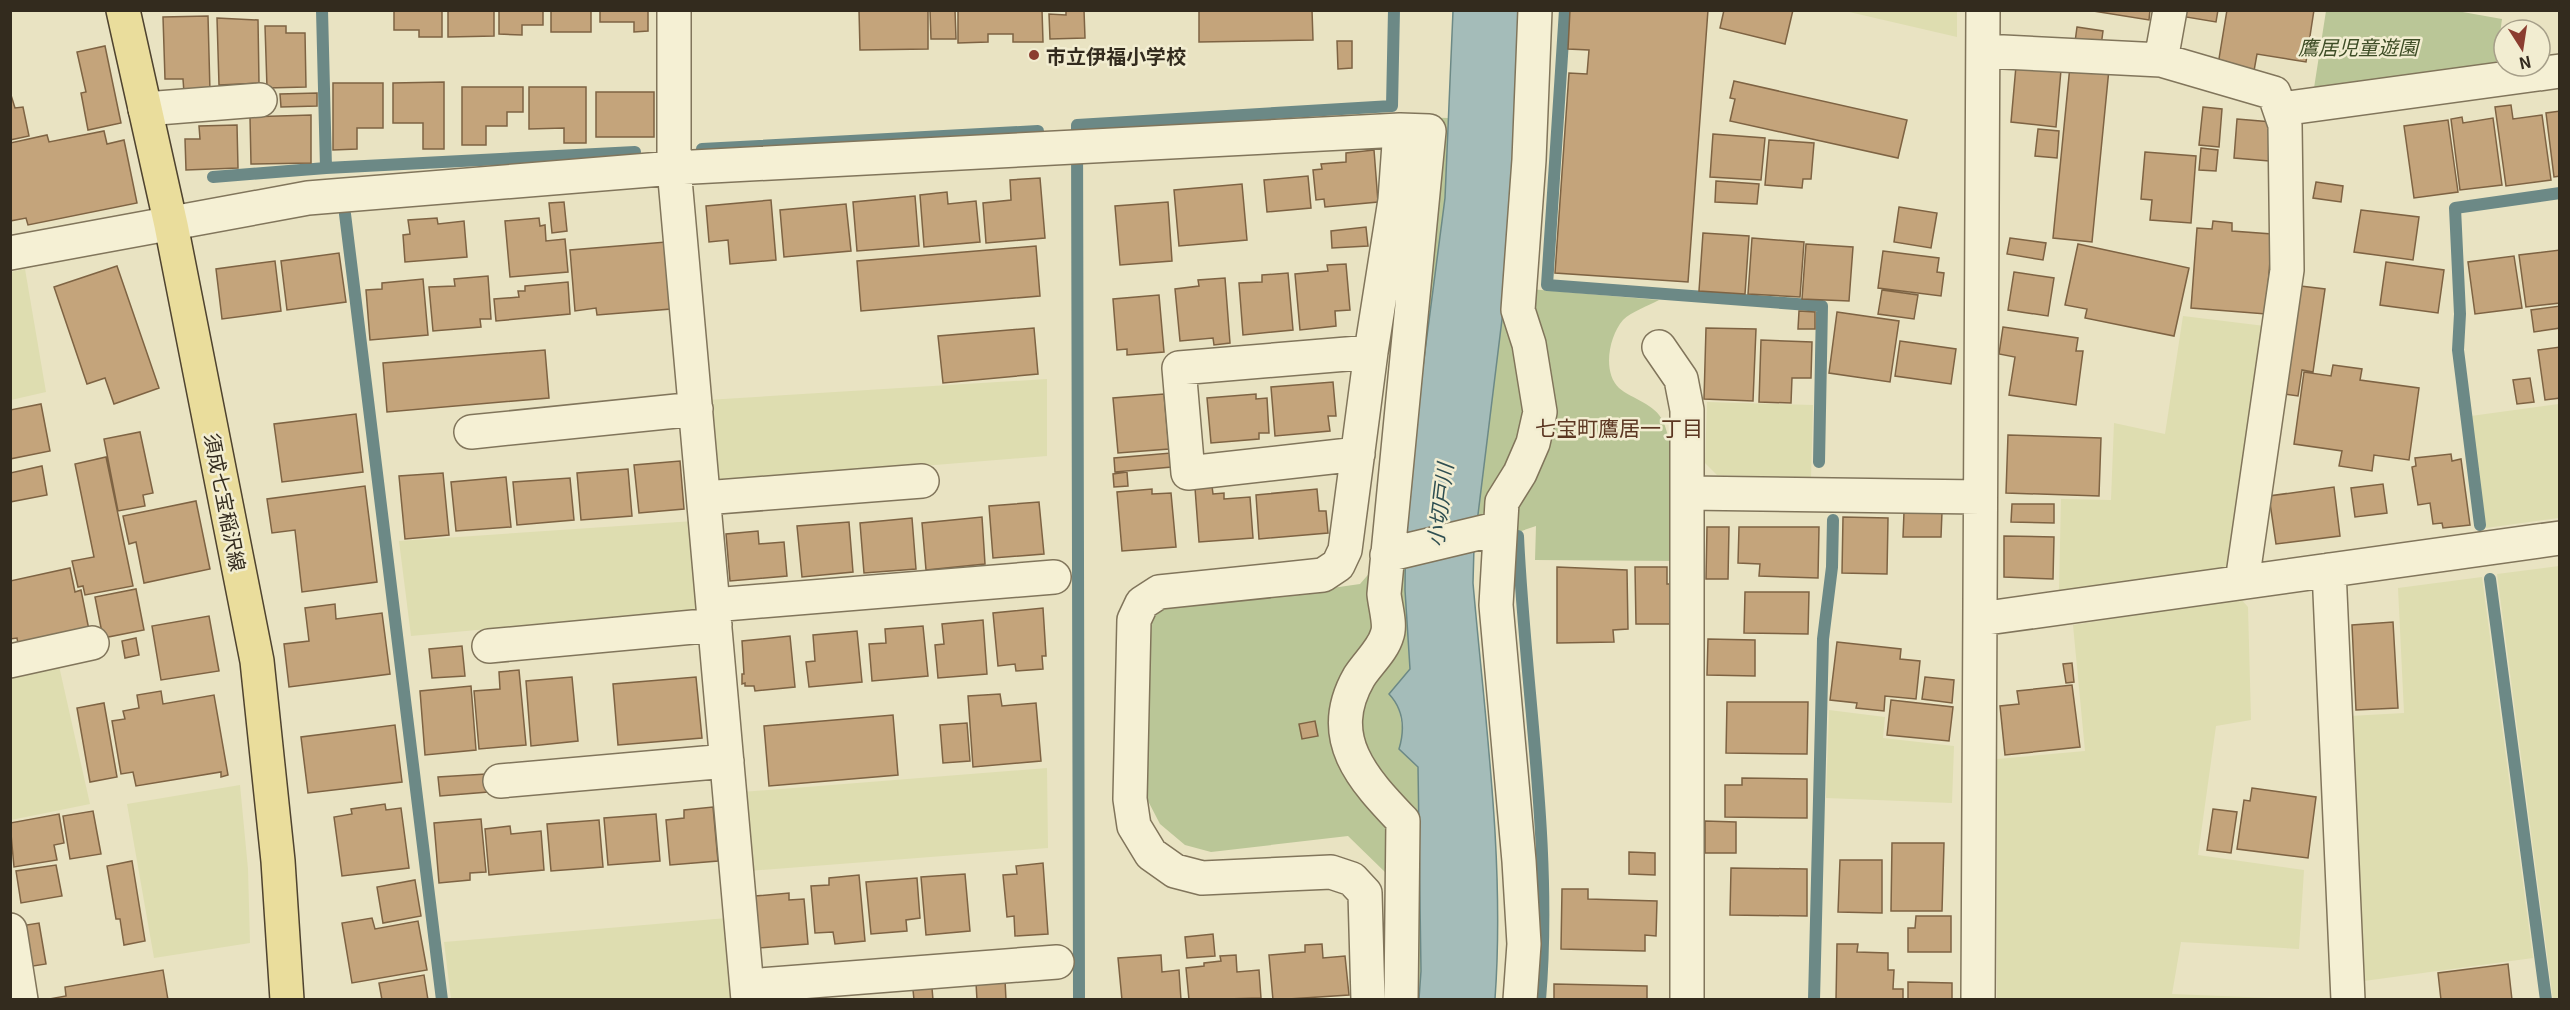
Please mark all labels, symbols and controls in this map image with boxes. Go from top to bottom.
north arrow [2492,18,2552,78]
park label: 鷹居児童遊園 [2298,32,2421,61]
place label: 市立伊福小学校 [1046,41,1186,70]
marker: 市立伊福小学校 [1027,48,1041,62]
text: N [2517,51,2534,77]
district label: 七宝町鷹居一丁目 [1535,412,1703,442]
street label: 須成七宝稲沢線 [198,431,254,573]
water label: 小切戸川 [1419,460,1459,549]

